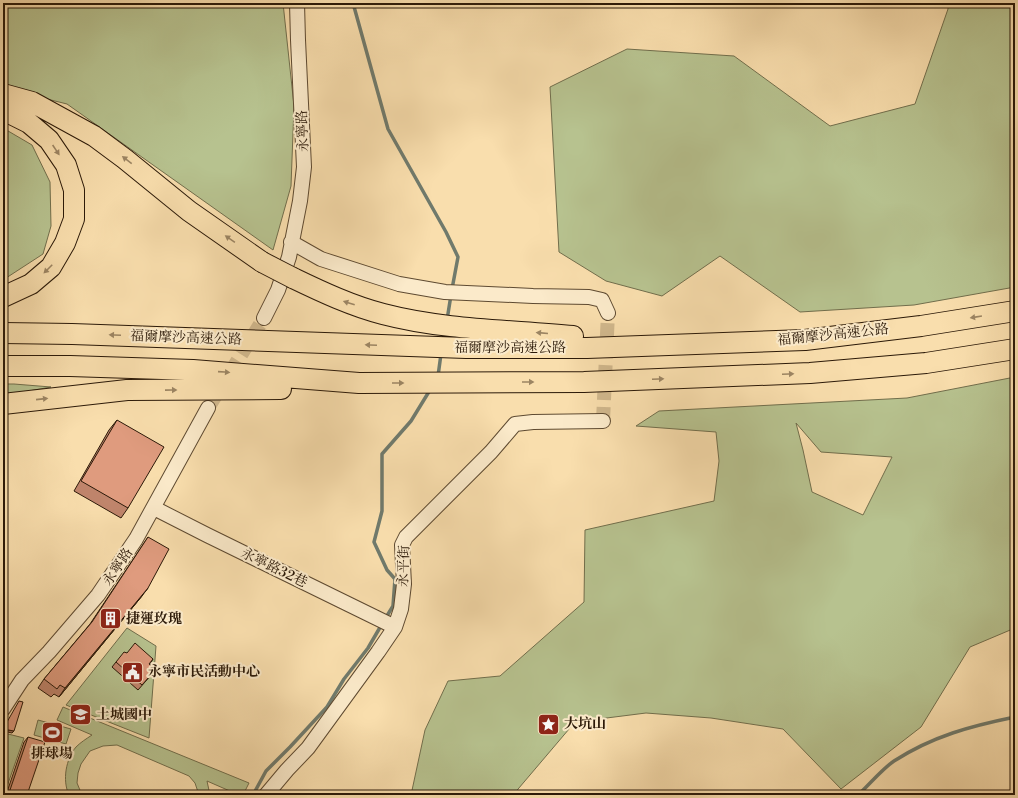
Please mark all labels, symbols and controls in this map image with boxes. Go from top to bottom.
street label: 永寧路 [293,110,313,152]
one-way arrow [52,145,60,155]
one-way arrow [122,156,133,165]
one-way arrow [225,235,236,243]
one-way arrow [43,264,53,274]
one-way arrow [343,300,355,306]
one-way arrow [970,314,983,320]
street label: 福爾摩沙高速公路 [776,320,890,350]
street label: 福爾摩沙高速公路 [130,327,242,349]
one-way arrow [536,330,548,337]
one-way arrow [109,332,121,339]
street label: 福爾摩沙高速公路 [454,339,566,357]
one-way arrow [364,342,377,348]
one-way arrow [218,369,230,376]
one-way arrow [782,371,794,378]
one-way arrow [652,376,665,382]
one-way arrow [522,379,535,385]
one-way arrow [392,380,405,386]
one-way arrow [165,387,178,393]
one-way arrow [36,396,48,403]
street label: 永寧路32巷 [238,544,310,592]
street label: 永寧路 [99,545,137,589]
street label: 永平街 [394,545,414,587]
building icon: 捷運玫瑰 [98,606,124,632]
place label: 捷運玫瑰 [126,610,182,628]
public building icon: 永寧市民活動中心 [120,659,146,685]
place label: 永寧市民活動中心 [148,663,260,681]
school or university icon: 土城國中 [67,702,93,728]
place label: 土城國中 [96,706,152,724]
place icon: 大坑山 [536,711,562,737]
place label: 大坑山 [564,715,606,733]
sports icon: 排球場 [39,719,65,745]
place label: 排球場 [31,745,73,763]

